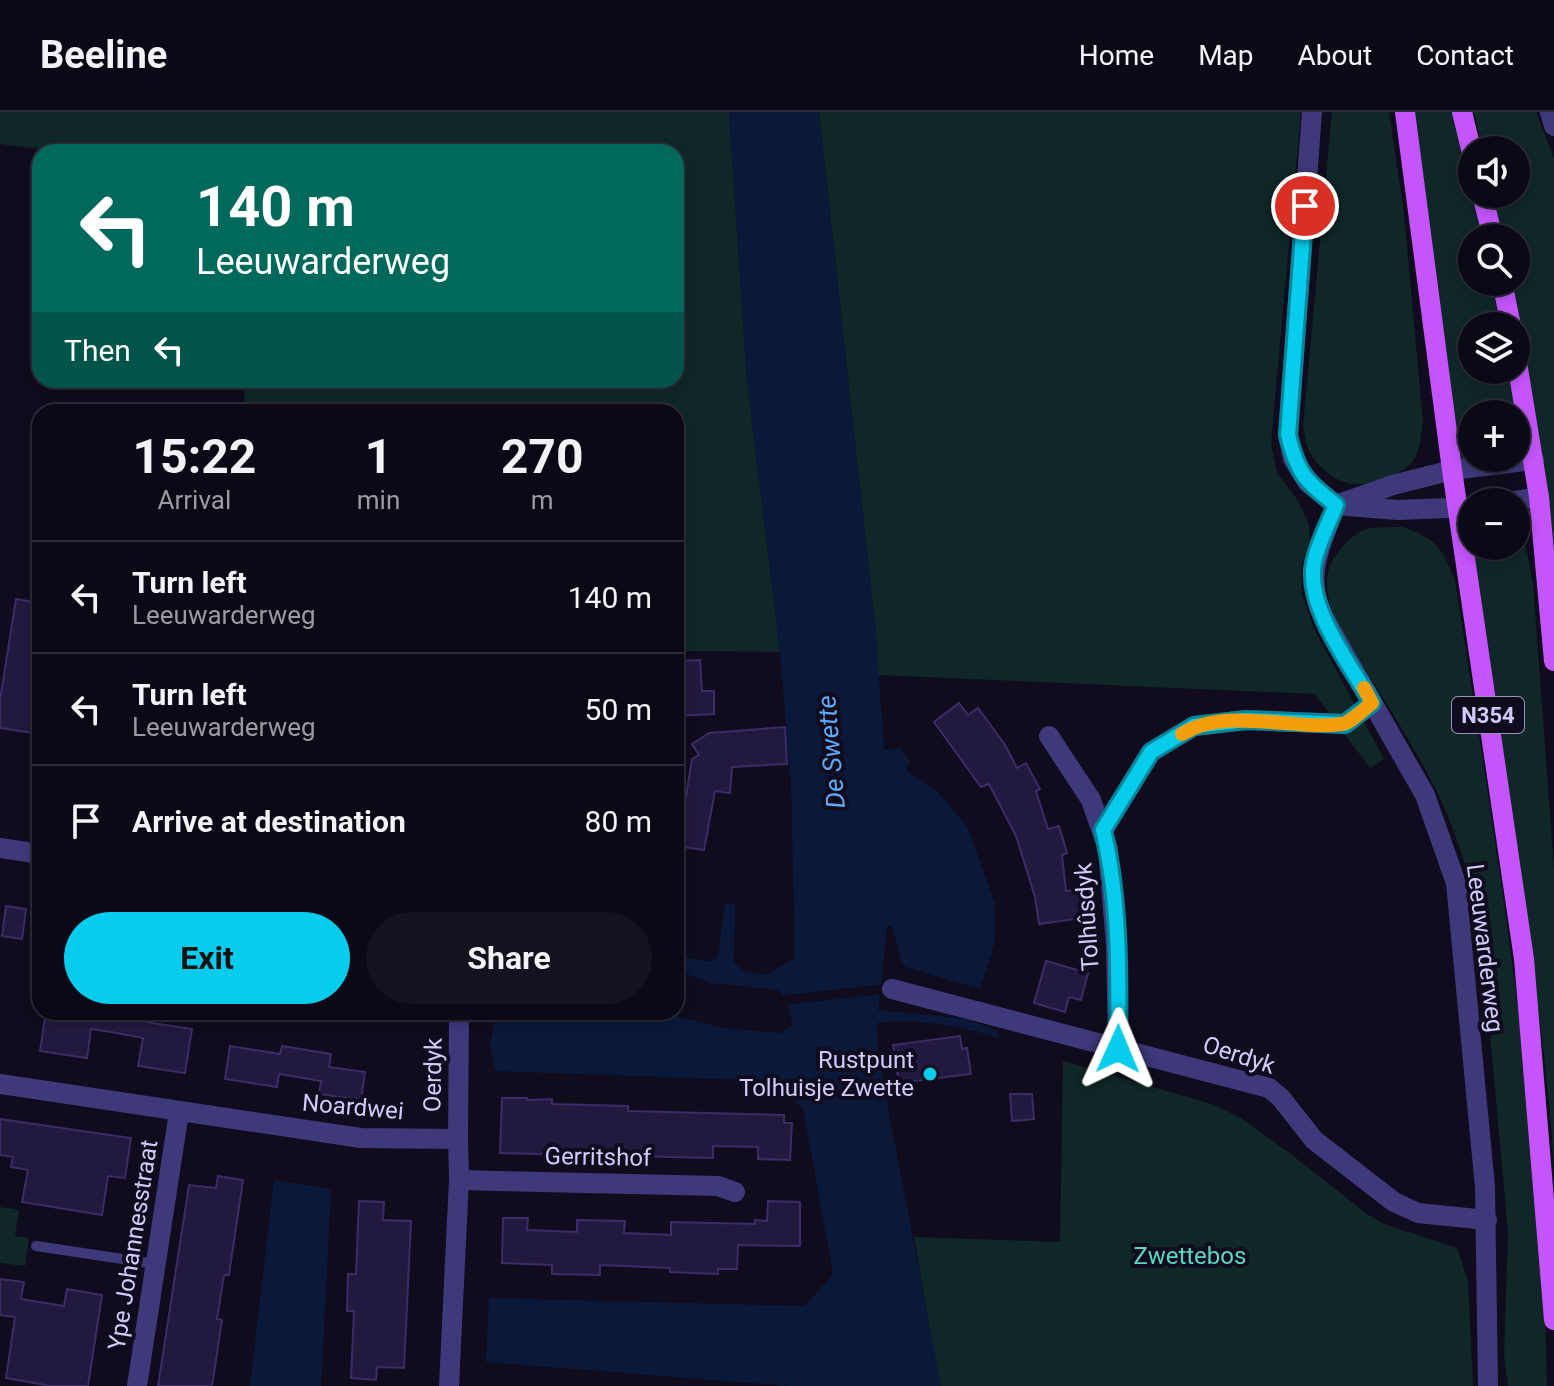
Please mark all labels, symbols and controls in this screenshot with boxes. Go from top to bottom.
text: Beeline [40,33,167,77]
text: Home [1079,39,1154,72]
text: Map [1198,39,1254,72]
text: About [1298,39,1372,72]
text: Contact [1416,39,1514,72]
map controls [1458,136,1530,560]
button: sound [1458,136,1530,208]
pin [1271,172,1339,240]
text: 140 m [196,174,355,240]
icon: left [64,176,168,280]
icon: arrive [1283,184,1327,228]
button: search [1458,224,1530,296]
text: Leeuwarderweg [196,241,450,283]
button: layers [1458,312,1530,384]
icon: left [147,328,191,372]
text: Then [64,333,131,368]
button: + [1458,400,1530,472]
text: 15:22 [133,428,256,485]
text: 1 [365,428,392,485]
text: 270 [501,428,583,485]
text: Arrival [158,485,231,515]
text: min [357,485,400,515]
text: m [531,485,554,515]
button: − [1458,488,1530,560]
text: Turn left [132,565,247,600]
icon: left [64,575,108,619]
text: 140 m [568,580,652,615]
text: Leeuwarderweg [132,600,316,630]
text: Turn left [132,677,247,712]
icon: left [64,687,108,731]
text: 50 m [585,692,652,727]
water label: De Swette [811,694,851,810]
road number: N354 [1452,697,1524,733]
text: Leeuwarderweg [132,712,316,742]
icon: arrive [64,799,108,843]
text: Arrive at destination [132,804,406,839]
text: 80 m [585,804,652,839]
street label: Tolhûsdyk [1069,861,1105,972]
street label: Leeuwarderweg [1461,862,1509,1034]
button: Exit [64,912,350,1004]
button: Share [366,912,652,1004]
position arrow [1076,1007,1160,1091]
street label: Oerdyk [1199,1030,1279,1080]
street label: Oerdyk [418,1037,448,1112]
place label: Rustpunt Tolhuisje Zwette [739,1046,914,1102]
marker: Rustpunt Tolhuisje Zwette [921,1065,939,1083]
street label: Noardwei [301,1089,405,1125]
street label: Ype Johannesstraat [103,1138,163,1352]
street label: Gerritshof [544,1142,652,1172]
park label: Zwettebos [1134,1242,1246,1270]

